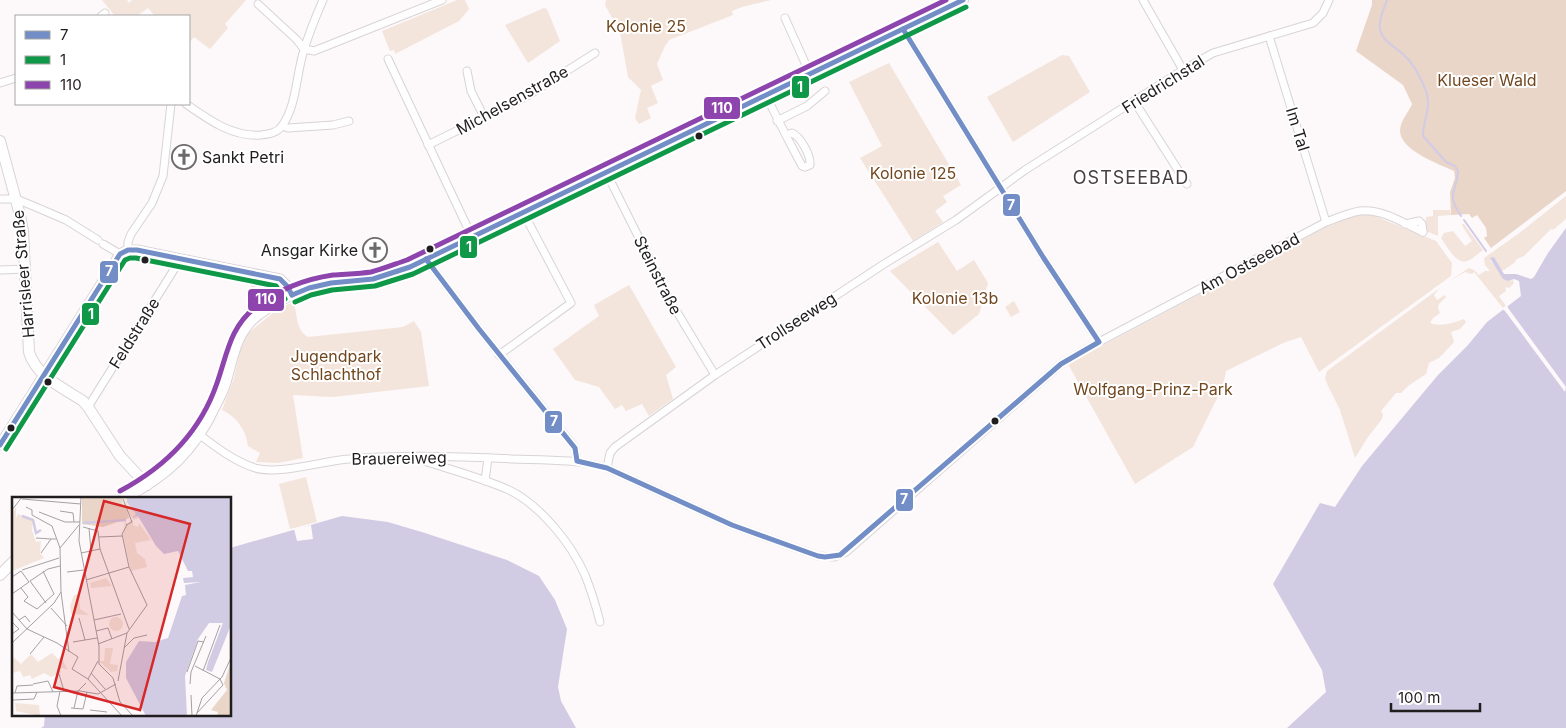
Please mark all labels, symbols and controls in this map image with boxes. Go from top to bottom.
legend [15,15,190,105]
park label: Kolonie 25 [606,16,686,36]
text: 7 [60,25,69,44]
text: 1 [60,50,66,69]
street label: Friedrichstal [1118,51,1208,117]
street label: Michelsenstraße [452,61,572,139]
park label: Klueser Wald [1437,70,1537,90]
text: 110 [60,75,82,94]
line badge: 1 [791,75,810,99]
text: 1 [797,78,803,95]
line badge: 110 [703,96,741,120]
text: 110 [711,99,733,116]
street label: Im Tal [1282,105,1314,153]
unlabelled marker [694,131,704,141]
church icon: Sankt Petri [171,144,197,170]
place label: Sankt Petri [202,147,284,167]
park label: Kolonie 125 [870,163,956,183]
district label: OSTSEEBAD [1073,167,1189,188]
line badge: 7 [1002,193,1021,217]
text: 7 [1007,196,1015,213]
street label: Harrisleer Straße [7,209,39,339]
street label: Am Ostseebad [1195,228,1303,298]
street label: Steinstraße [630,232,686,318]
line badge: 1 [459,235,478,259]
church icon: Ansgar Kirke [362,237,388,263]
text: 1 [466,238,472,255]
place label: Ansgar Kirke [261,240,358,260]
unlabelled marker [425,244,435,254]
unlabelled marker [140,255,150,265]
line badge: 7 [99,260,119,284]
text: 7 [105,262,113,279]
line badge: 110 [247,288,285,312]
street label: Trollseeweg [752,288,840,354]
park label: Kolonie 13b [912,288,998,308]
text: 110 [255,290,277,307]
street label: Feldstraße [104,294,164,372]
line badge: 1 [81,302,100,326]
text: 1 [88,305,94,322]
park label: Jugendpark Schlachthof [291,346,382,384]
unlabelled marker [43,377,53,387]
park label: Wolfgang-Prinz-Park [1073,379,1233,399]
line badge: 7 [544,410,563,434]
text: 7 [550,412,558,429]
unlabelled marker [990,416,1000,426]
unlabelled marker [6,423,16,433]
street label: Brauereiweg [351,447,447,469]
line badge: 7 [895,488,914,512]
text: 7 [900,490,908,507]
inset map [12,497,231,716]
scale bar [1391,680,1480,712]
text: 100 m [1398,688,1440,707]

